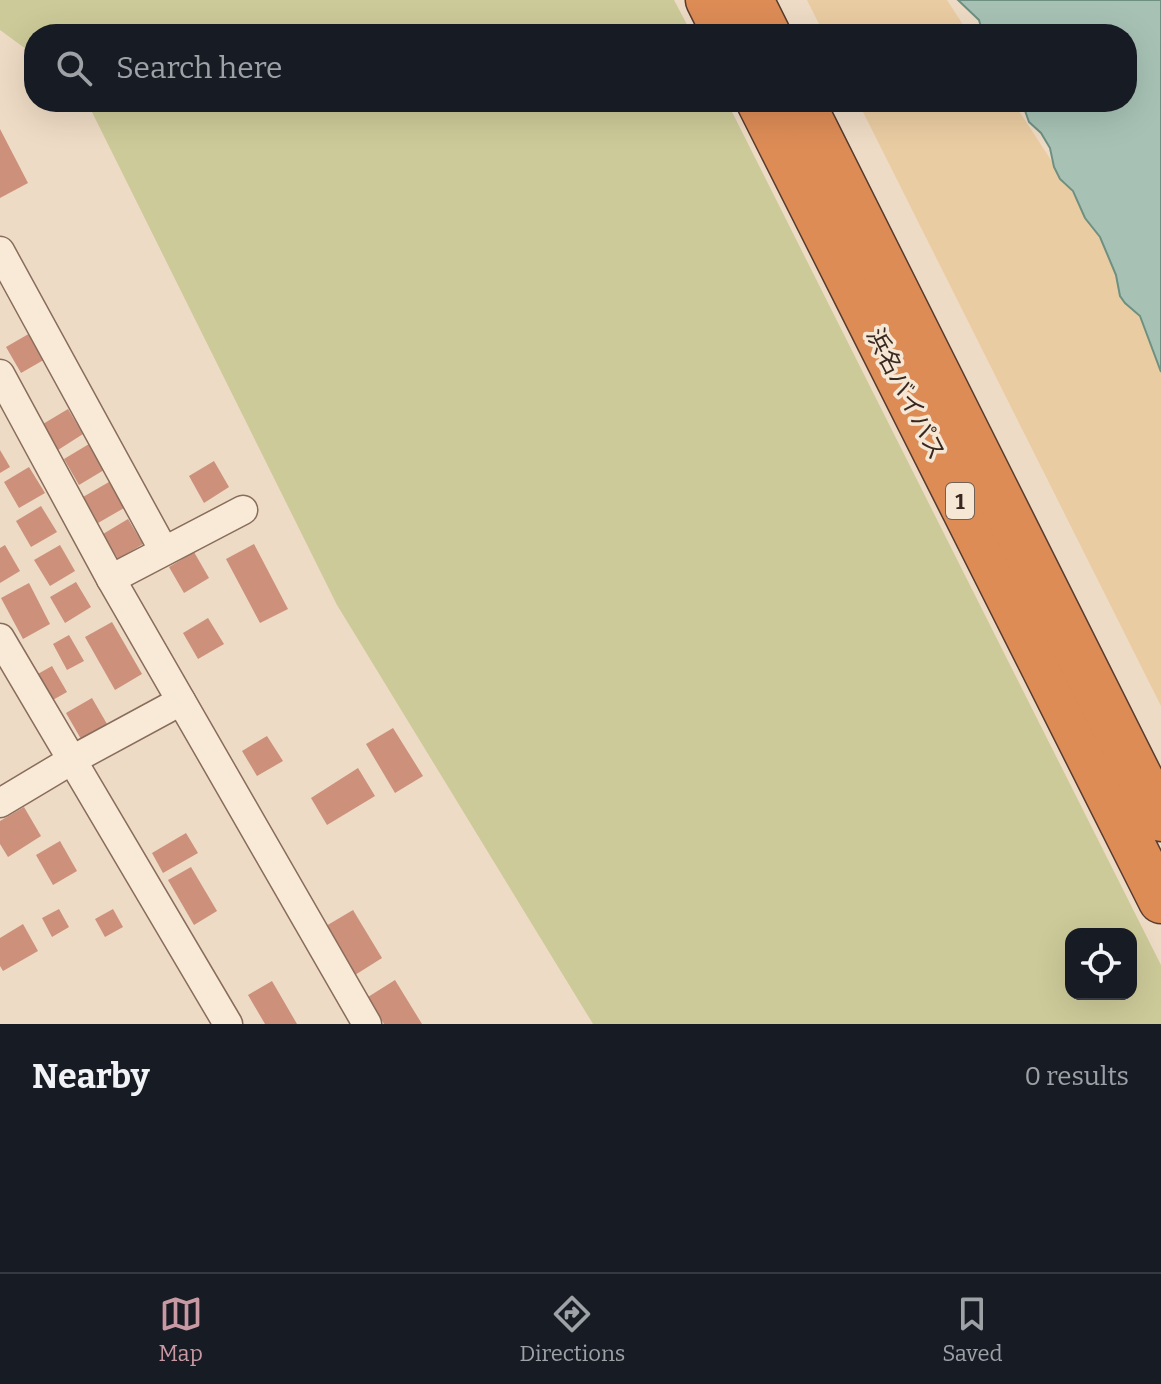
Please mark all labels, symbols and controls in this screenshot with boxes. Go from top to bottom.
search box [24,24,1137,112]
icon: search [52,46,96,90]
text: Search here [116,50,283,86]
street label: 浜名バイパス [861,324,951,464]
road number: 1 [946,483,974,519]
map controls [1065,928,1137,1000]
button: locate [1065,928,1137,1000]
text: Nearby [32,1056,150,1097]
text: 0 results [1024,1061,1129,1092]
tab: Map [158,1292,203,1367]
tab: Directions [520,1292,625,1367]
tab: Saved [942,1292,1003,1367]

